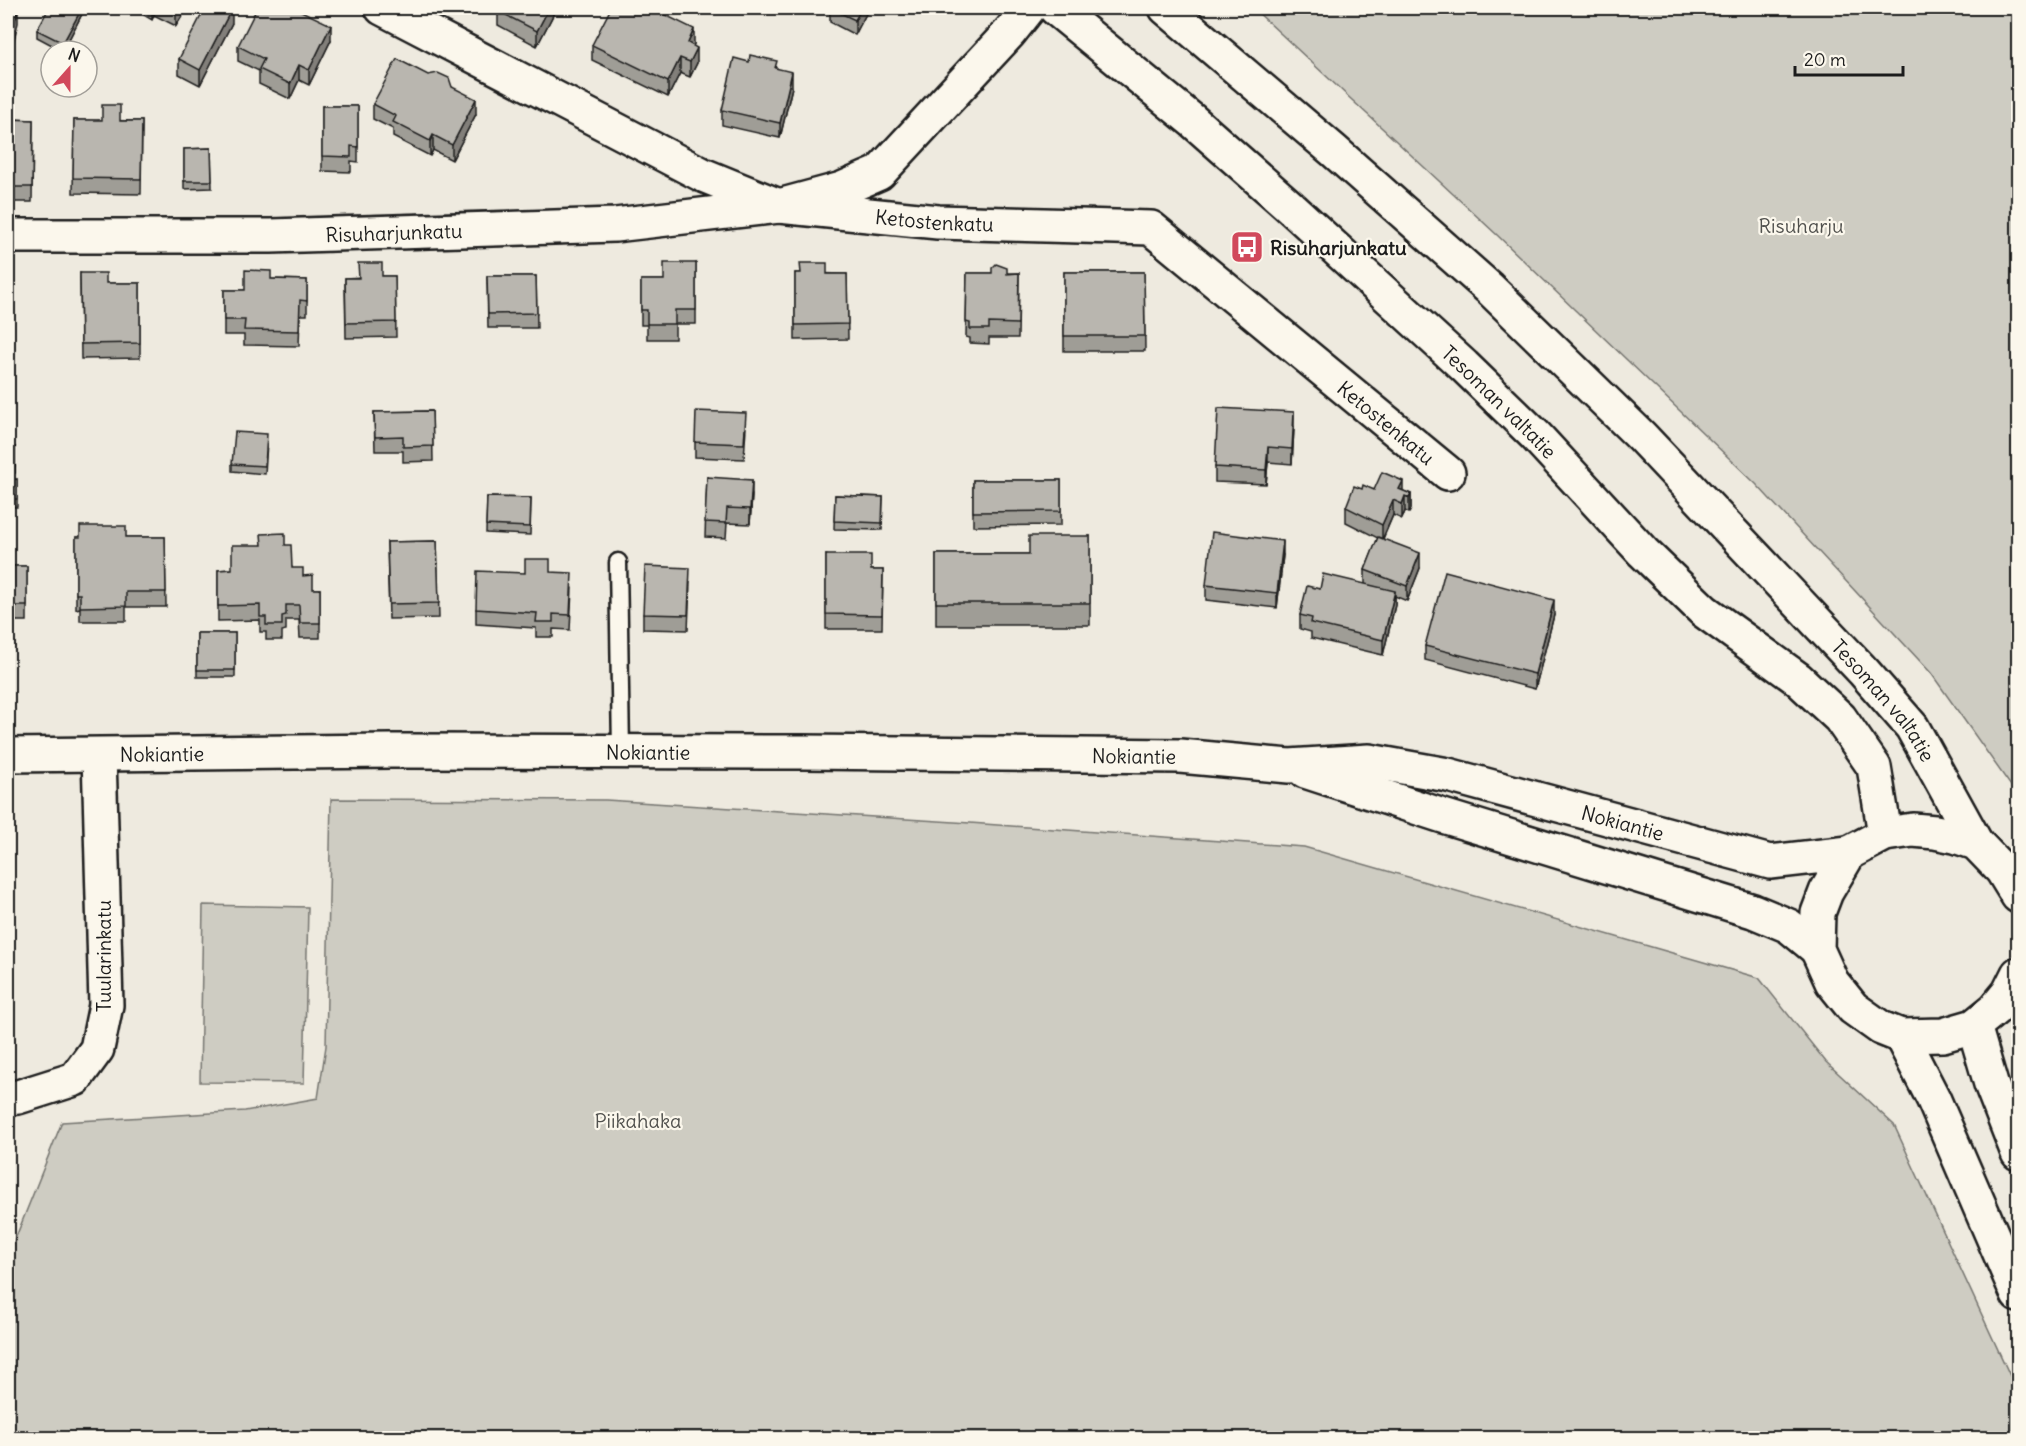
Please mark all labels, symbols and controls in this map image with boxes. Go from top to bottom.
north arrow [39,39,99,99]
scale bar [1795,39,1903,77]
text: N [66,44,83,66]
text: 20 m [1804,48,1846,71]
street label: Ketostenkatu [874,203,994,236]
park label: Risuharju [1758,213,1844,238]
street label: Risuharjunkatu [325,217,463,247]
bus stop icon: Risuharjunkatu [1229,229,1265,265]
place label: Risuharjunkatu [1270,235,1407,260]
street label: Tesoman valtatie [1437,340,1562,463]
street label: Ketostenkatu [1333,375,1440,470]
street label: Tesoman valtatie [1827,634,1941,766]
street label: Nokiantie [606,739,690,764]
street label: Nokiantie [120,740,204,766]
street label: Nokiantie [1092,743,1176,768]
street label: Nokiantie [1579,799,1667,845]
street label: Tuularinkatu [91,900,116,1012]
park label: Piikahaka [595,1108,681,1133]

